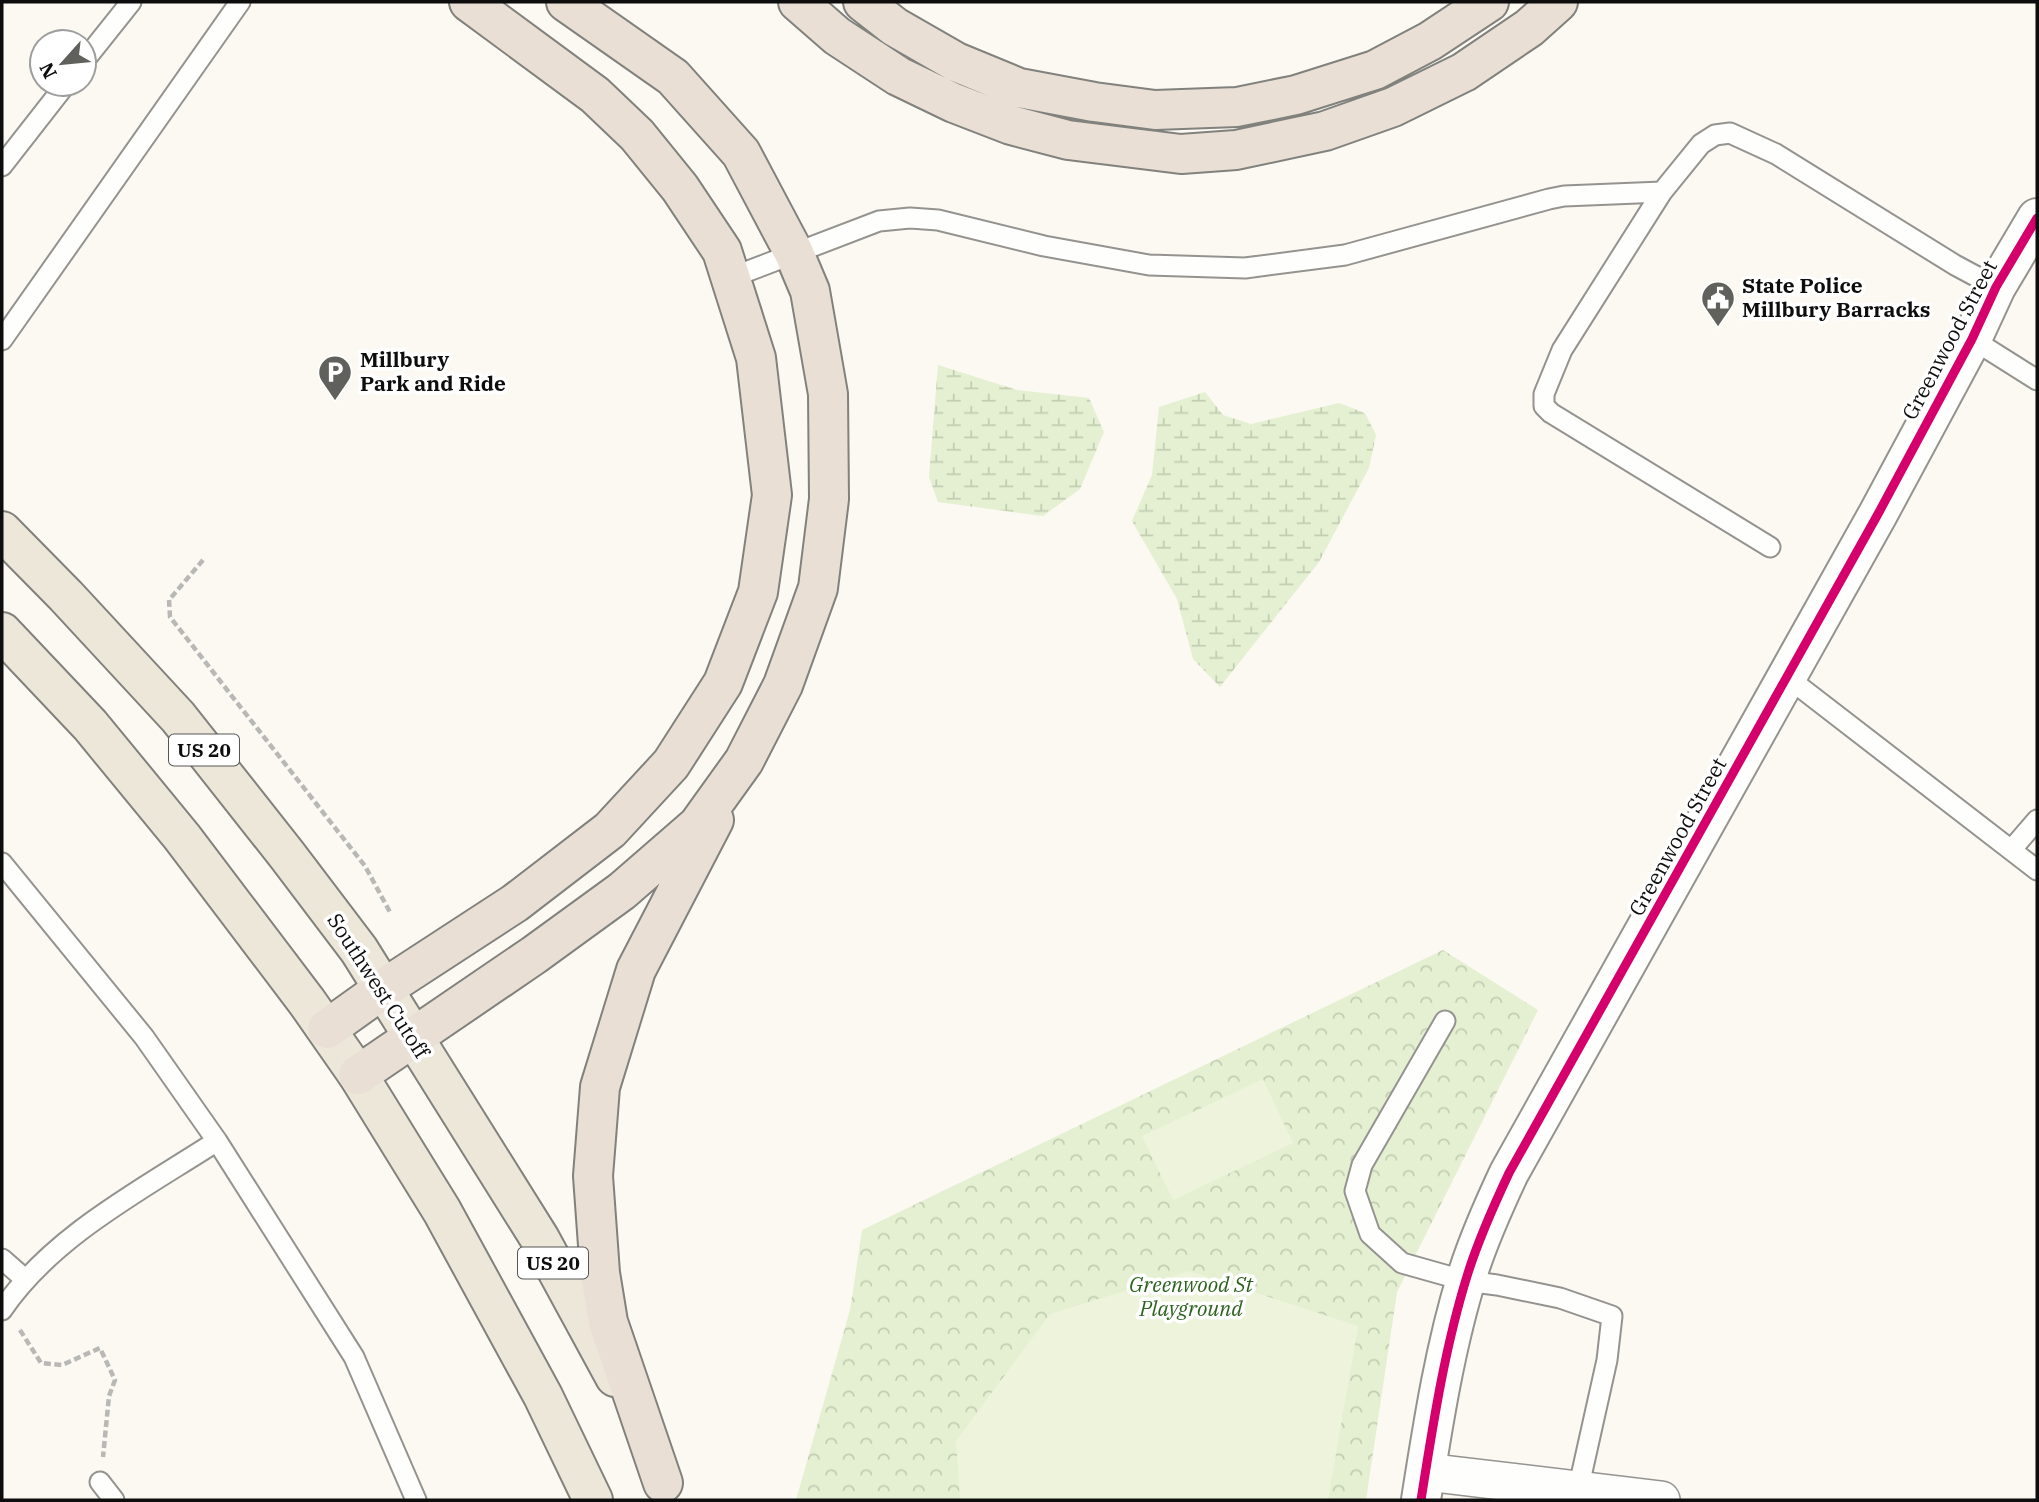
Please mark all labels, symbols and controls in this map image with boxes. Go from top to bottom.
north arrow [28,28,98,98]
text: N [34,59,62,83]
street label: Greenwood Street [1895,255,2003,424]
place label: State Police Millbury Barracks [1742,271,1930,323]
public building icon: State Police Millbury Barracks [1699,279,1737,328]
place label: Millbury Park and Ride [360,345,506,397]
parking icon: Millbury Park and Ride [316,353,354,402]
road number: US 20 [169,734,239,765]
street label: Greenwood Street [1622,752,1732,921]
street label: Southwest Cutoff [322,908,437,1065]
road number: US 20 [518,1247,588,1278]
park label: Greenwood St Playground [1129,1270,1253,1322]

